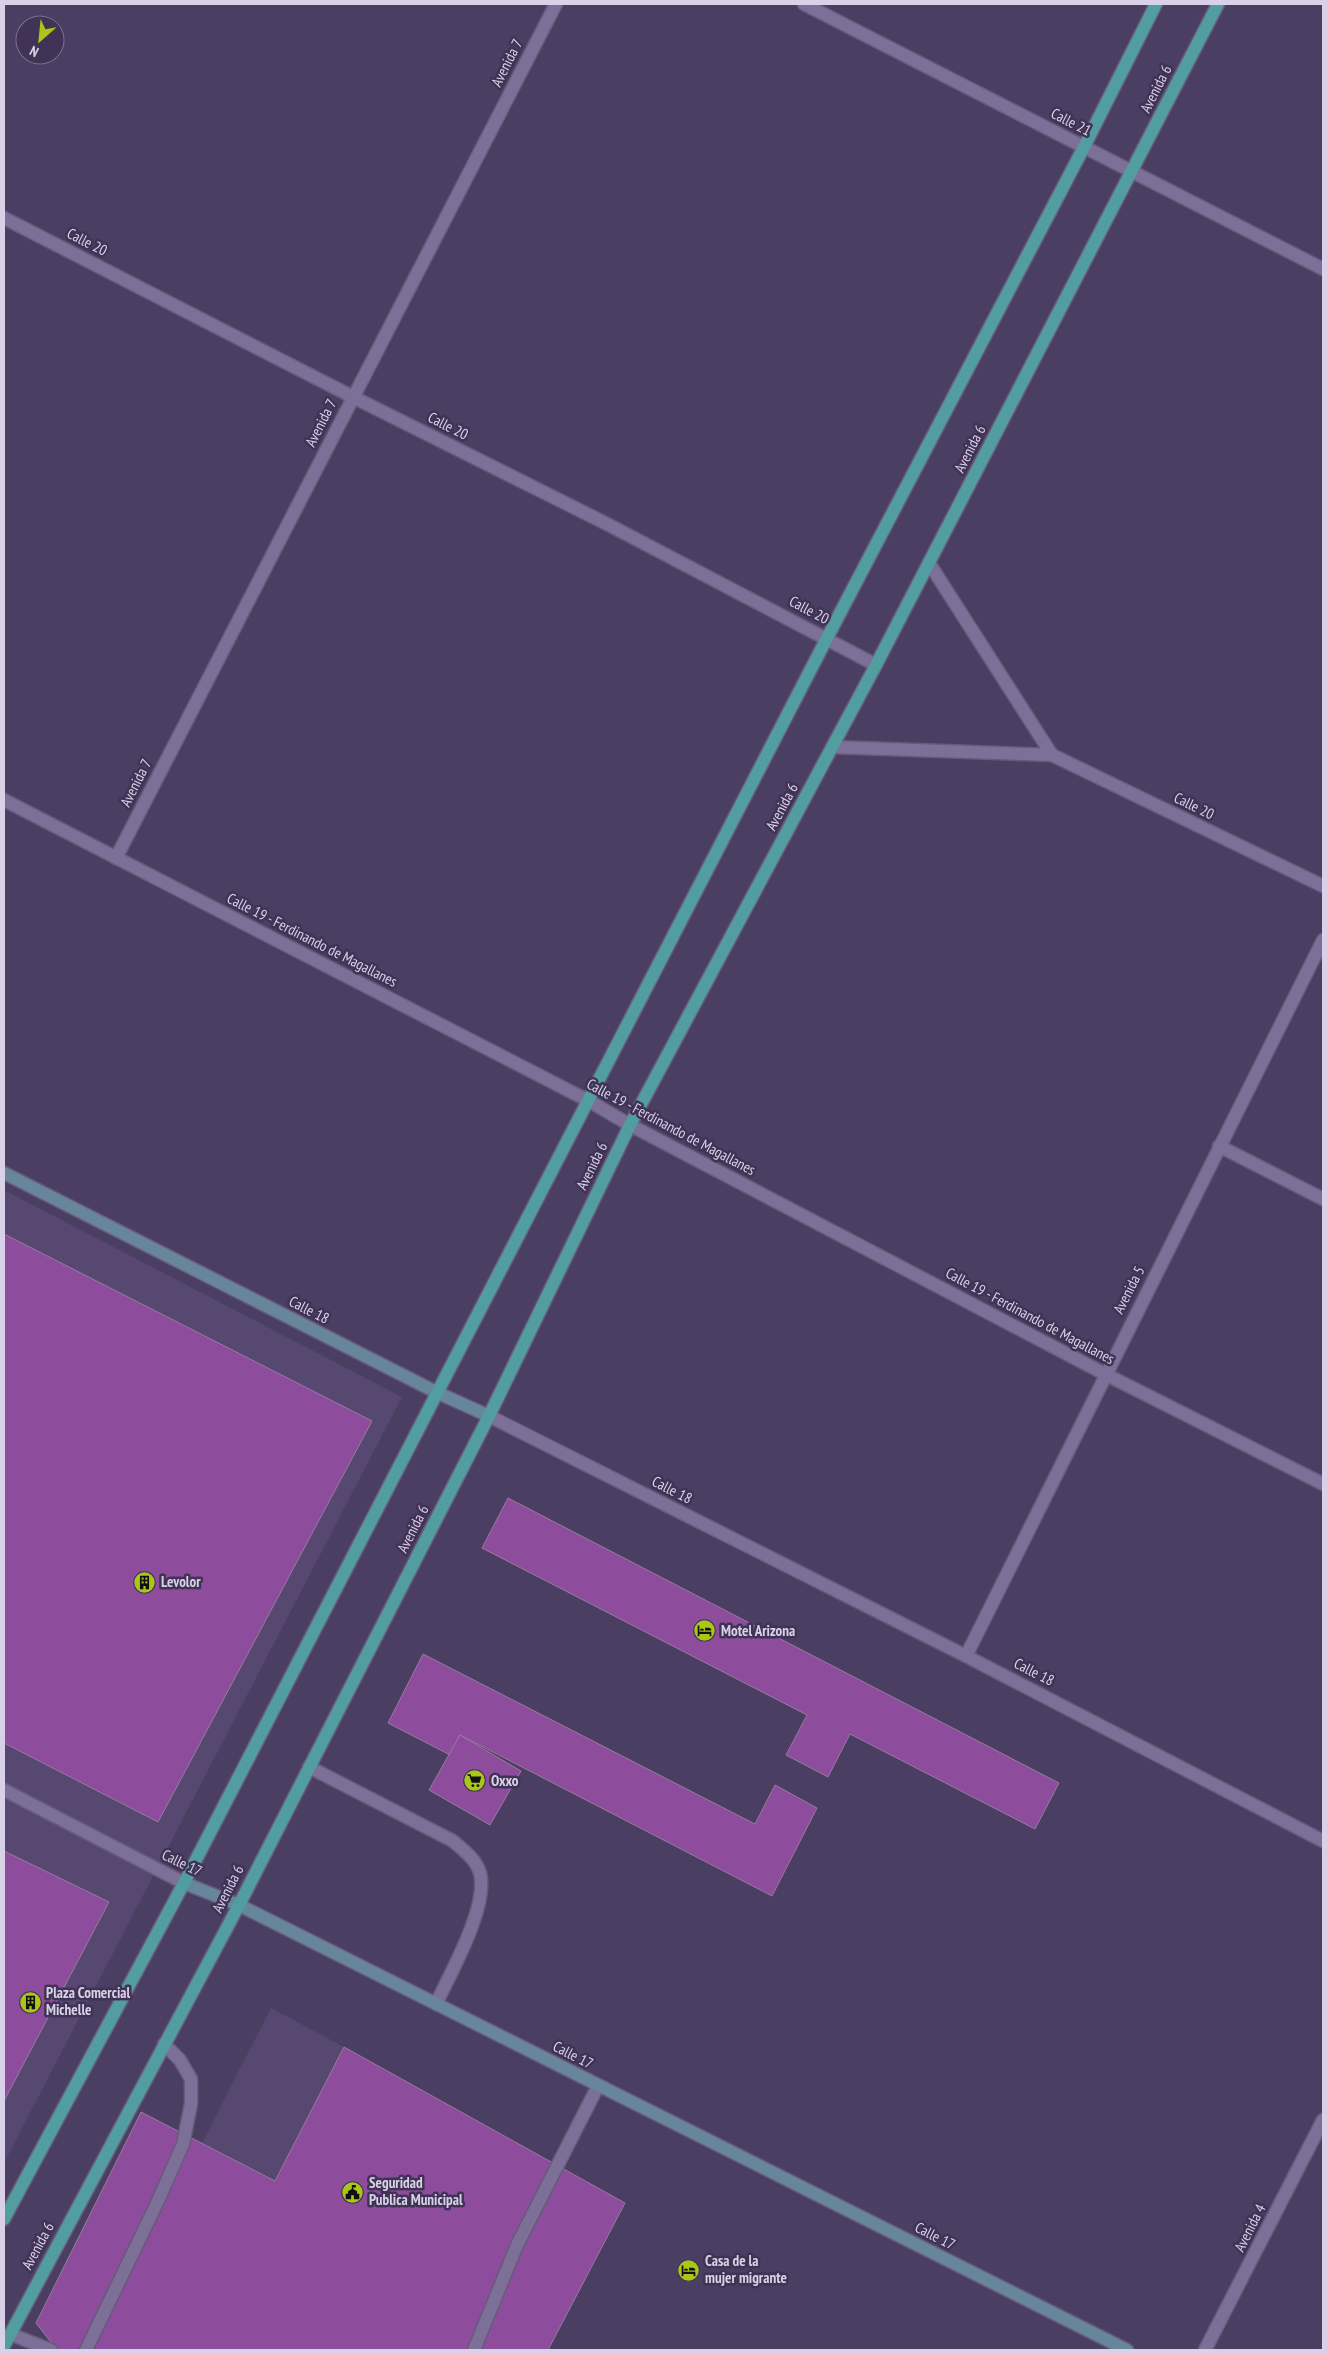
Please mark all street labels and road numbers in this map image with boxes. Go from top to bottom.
street label: Avenida 7 [487,36,527,90]
street label: Avenida 6 [1136,62,1176,116]
street label: Calle 21 [1048,103,1094,140]
street label: Calle 20 [64,223,111,260]
street label: Avenida 7 [301,396,341,450]
street label: Calle 20 [425,407,472,444]
street label: Avenida 6 [950,422,990,476]
street label: Calle 20 [786,591,833,628]
street label: Avenida 7 [116,756,156,810]
street label: Avenida 6 [761,780,802,834]
street label: Calle 20 [1171,788,1218,824]
street label: Calle 19 - Ferdinando de Magallanes [224,888,400,991]
street label: Calle 19 - Ferdinando de Magallanes [584,1074,759,1179]
street label: Avenida 6 [572,1139,611,1193]
street label: Calle 19 - Ferdinando de Magallanes [943,1263,1118,1368]
street label: Avenida 5 [1109,1263,1149,1317]
street label: Calle 18 [286,1291,332,1328]
street label: Calle 18 [649,1471,695,1508]
street label: Avenida 6 [393,1502,433,1556]
street label: Calle 18 [1011,1653,1057,1690]
street label: Calle 17 [159,1845,206,1880]
street label: Avenida 6 [208,1862,248,1916]
street label: Calle 17 [550,2036,596,2073]
street label: Avenida 4 [1230,2201,1270,2255]
street label: Calle 17 [912,2217,958,2254]
street label: Avenida 6 [17,2219,58,2273]

